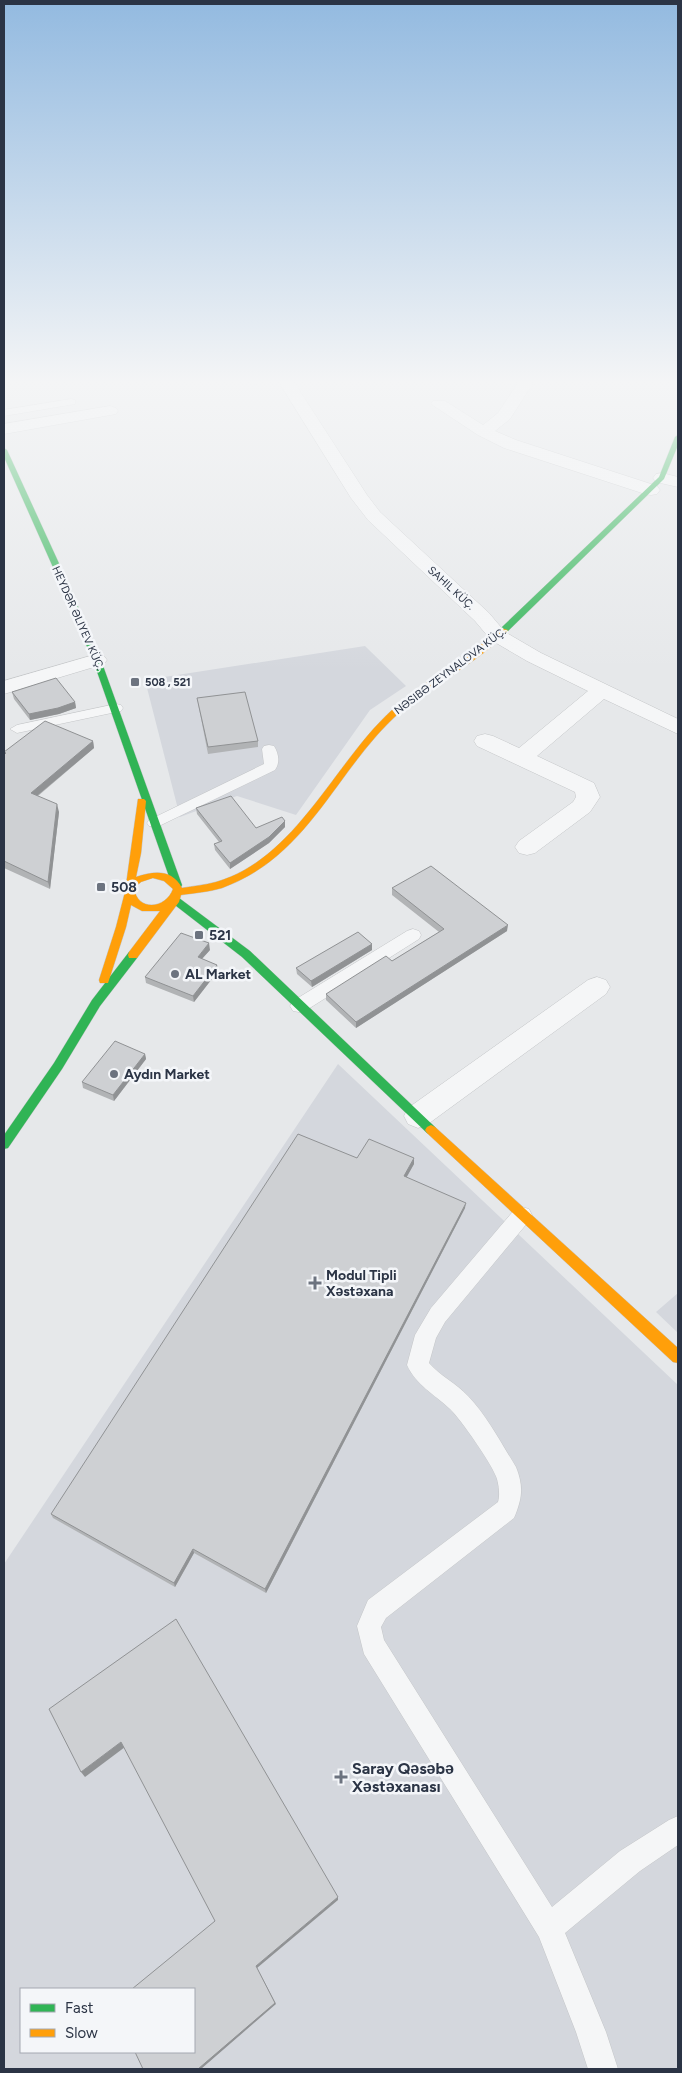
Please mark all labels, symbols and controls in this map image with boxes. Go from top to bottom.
street label: SAHIL KÜÇ. [425,563,478,612]
street label: HEYDƏR ƏLIYEV KÜÇ. [49,564,108,672]
street label: NƏSIBƏ ZEYNALOVA KÜÇ. [391,624,508,717]
marker: 508 , 521 [129,676,141,688]
place label: 508 , 521 [145,676,191,689]
place label: 508 [111,879,137,896]
marker: 508 [95,881,107,893]
place label: 521 [209,927,231,944]
marker: 521 [193,929,205,941]
place label: AL Market [185,966,252,983]
marker: AL Market [169,968,181,980]
place label: Aydın Market [124,1066,210,1083]
marker: Aydın Market [108,1068,120,1080]
place label: Modul Tipli Xəstəxana [326,1267,397,1300]
marker: Modul Tipli Xəstəxana [308,1276,322,1290]
place label: Saray Qəsəbə Xəstəxanası [352,1759,454,1796]
marker: Saray Qəsəbə Xəstəxanası [334,1770,348,1784]
legend [20,1988,195,2053]
text: Fast [65,1999,94,2017]
text: Slow [65,2024,98,2042]

